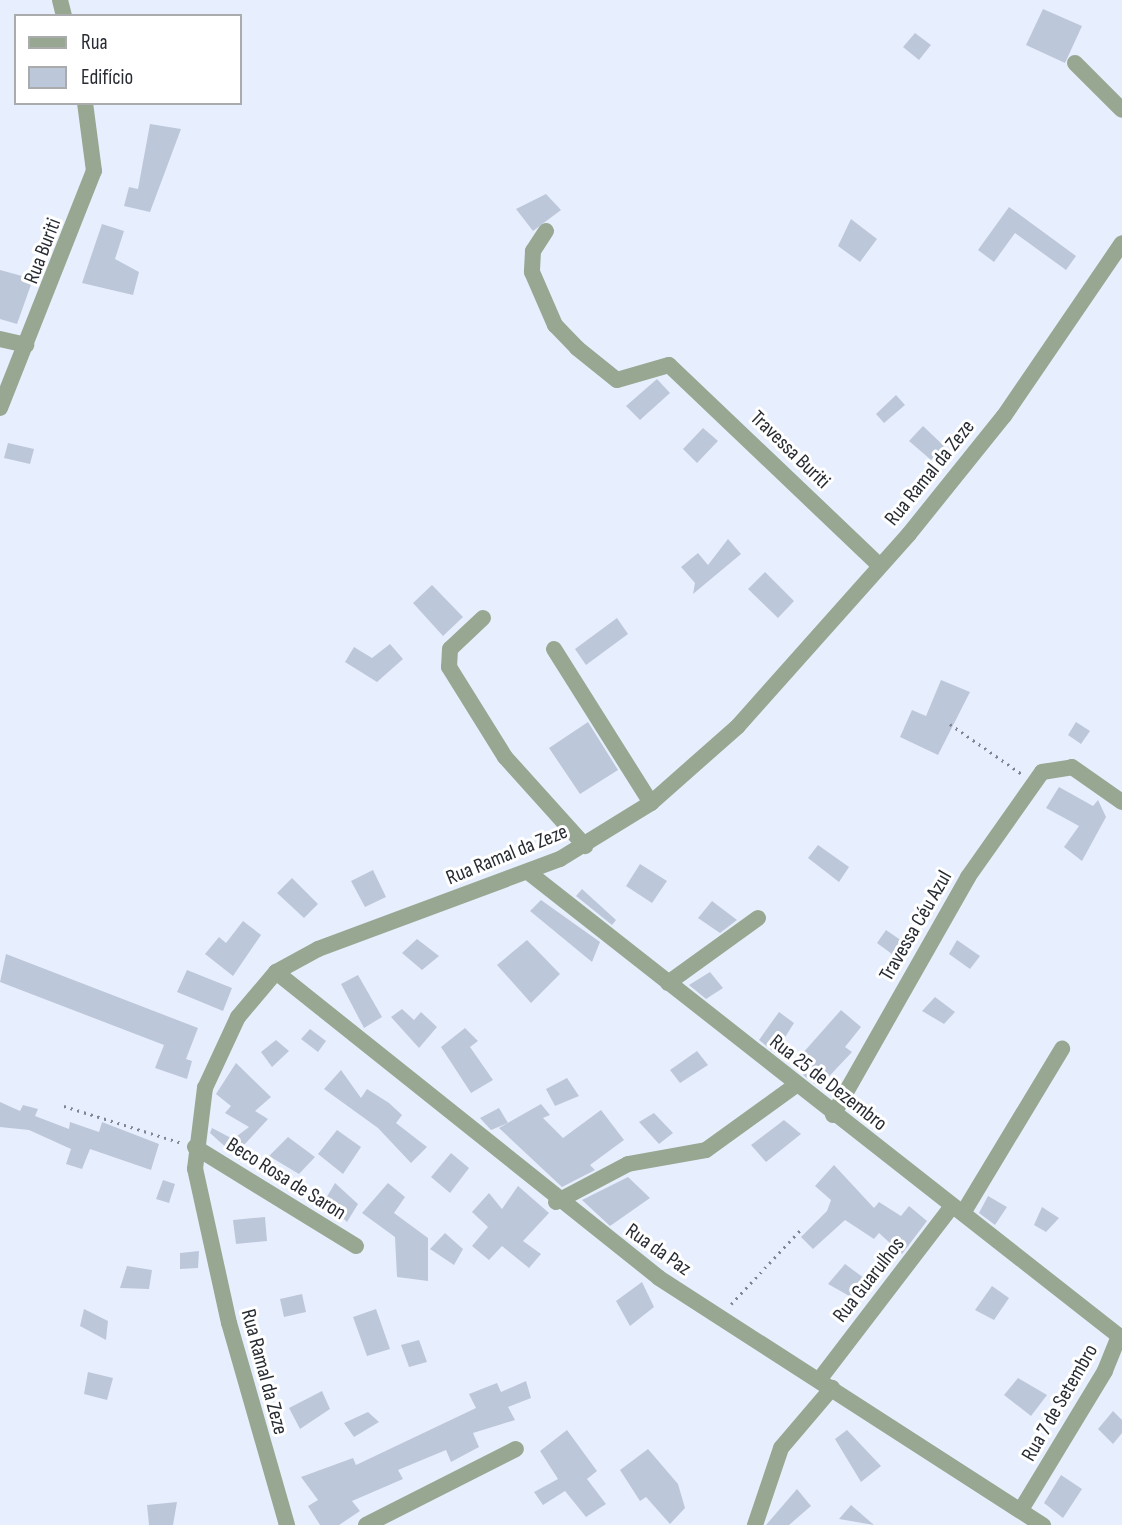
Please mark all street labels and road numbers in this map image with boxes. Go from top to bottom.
street label: Rua Buriti [19,215,67,287]
street label: Travessa Buriti [745,406,835,494]
street label: Rua Ramal da Zeze [880,415,980,531]
street label: Rua Ramal da Zeze [443,819,571,891]
street label: Travessa Céu Azul [874,866,958,986]
street label: Rua 25 de Dezembro [764,1029,892,1137]
street label: Beco Rosa de Saron [222,1132,350,1226]
street label: Rua da Paz [620,1218,696,1282]
street label: Rua Guarulhos [828,1232,910,1328]
street label: Rua Ramal da Zeze [235,1307,293,1437]
street label: Rua 7 de Setembro [1016,1340,1104,1466]

